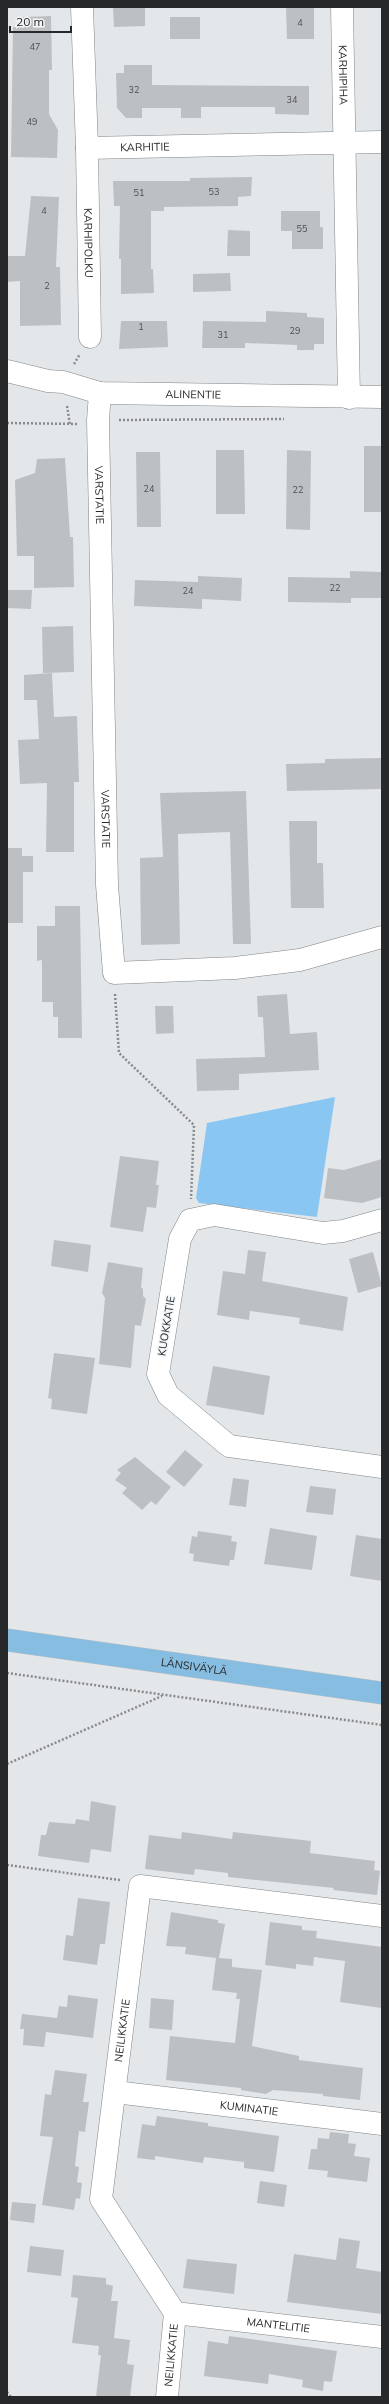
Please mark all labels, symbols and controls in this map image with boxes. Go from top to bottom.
scale bar [10,8,71,34]
text: 20 m [16,14,44,29]
house number: 4 [297,17,303,28]
house number: 47 [30,41,40,52]
street label: KARHIPIHA [336,45,351,105]
house number: 32 [129,84,139,95]
house number: 34 [287,94,298,105]
house number: 49 [27,116,37,127]
street label: KARHITIE [120,139,170,154]
house number: 53 [209,186,219,197]
house number: 51 [134,187,144,198]
house number: 4 [41,205,47,216]
street label: KARHIPOLKU [81,208,96,278]
house number: 55 [297,223,308,234]
house number: 2 [44,280,50,291]
house number: 1 [138,321,144,332]
house number: 29 [290,325,300,336]
house number: 31 [218,329,228,340]
street label: ALINENTIE [165,387,221,402]
street label: VARSTATIE [92,466,107,524]
house number: 24 [144,483,155,494]
house number: 22 [293,484,303,495]
house number: 22 [330,582,340,593]
house number: 24 [183,585,194,596]
street label: VARSTATIE [98,789,113,848]
street label: KUOKKATIE [154,1295,178,1357]
street label: LÄNSIVÄYLÄ [160,1655,228,1678]
street label: NEILIKKATIE [111,1998,133,2063]
street label: KUMINATIE [219,2098,279,2119]
street label: MANTELITIE [246,2314,311,2336]
street label: NEILIKKATIE [161,2323,181,2387]

